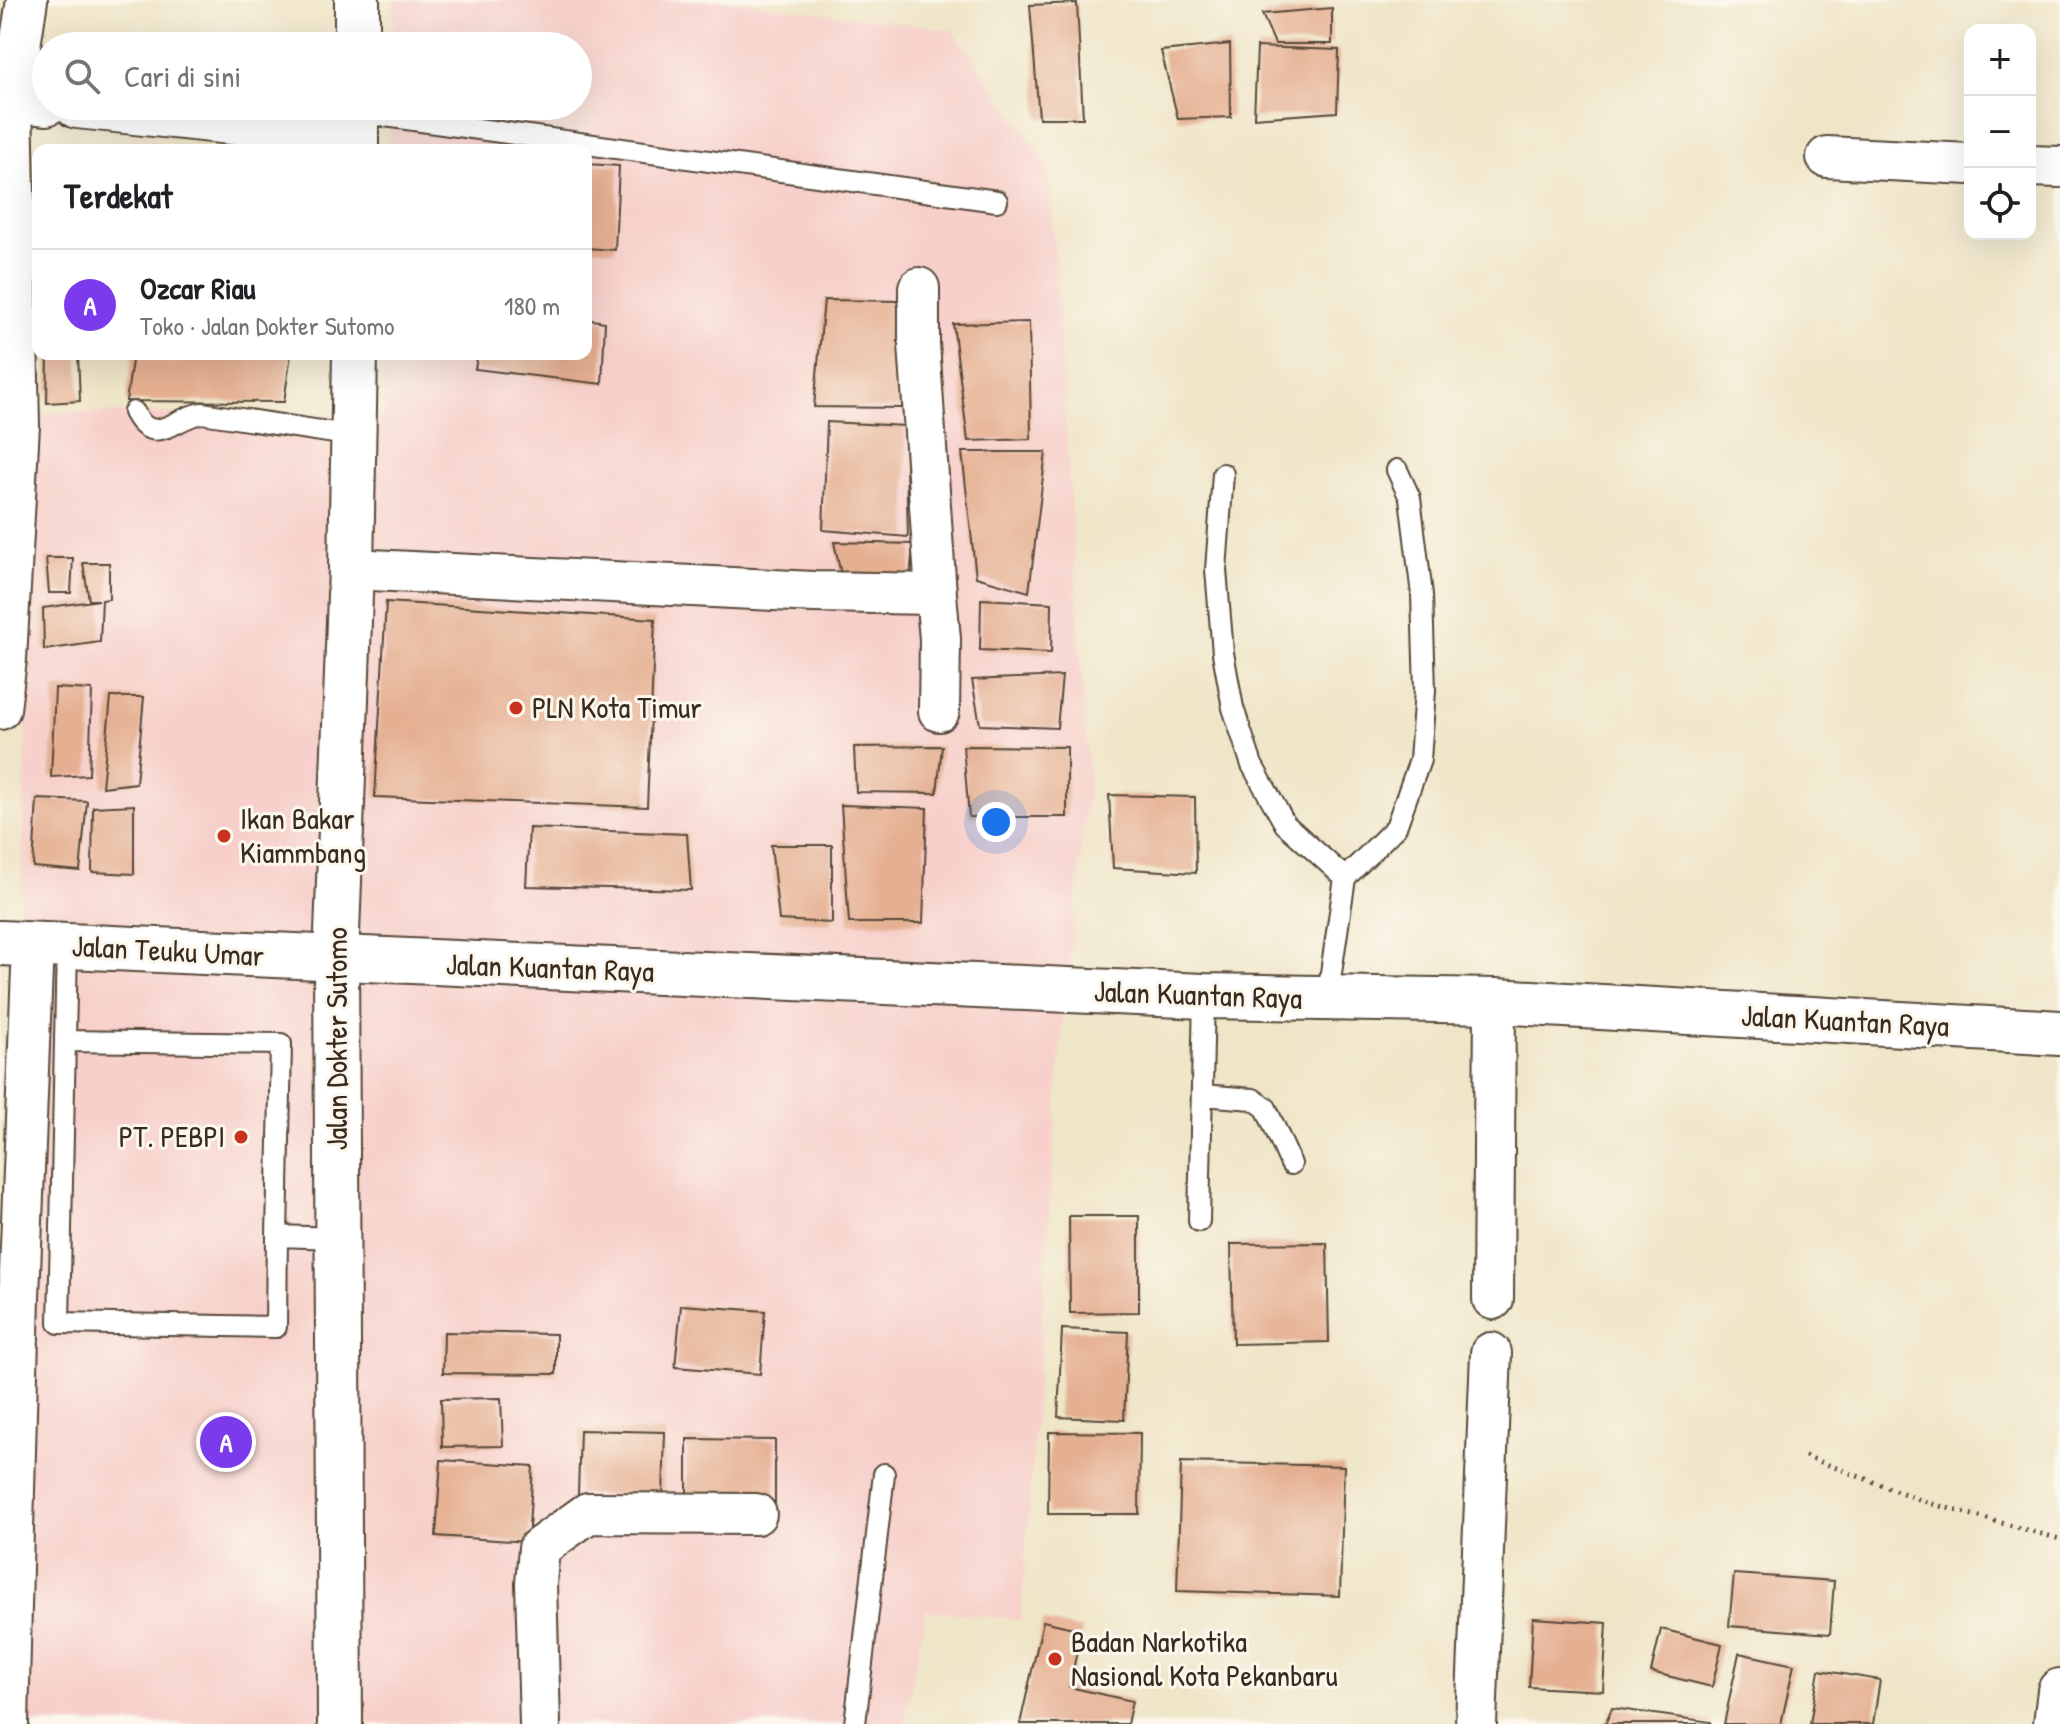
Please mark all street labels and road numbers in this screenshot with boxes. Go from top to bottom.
street label: Jalan Teuku Umar [71,925,266,975]
street label: Jalan Dokter Sutomo [316,927,356,1151]
street label: Jalan Kuantan Raya [445,943,655,991]
street label: Jalan Kuantan Raya [1093,970,1303,1018]
street label: Jalan Kuantan Raya [1740,995,1950,1045]

